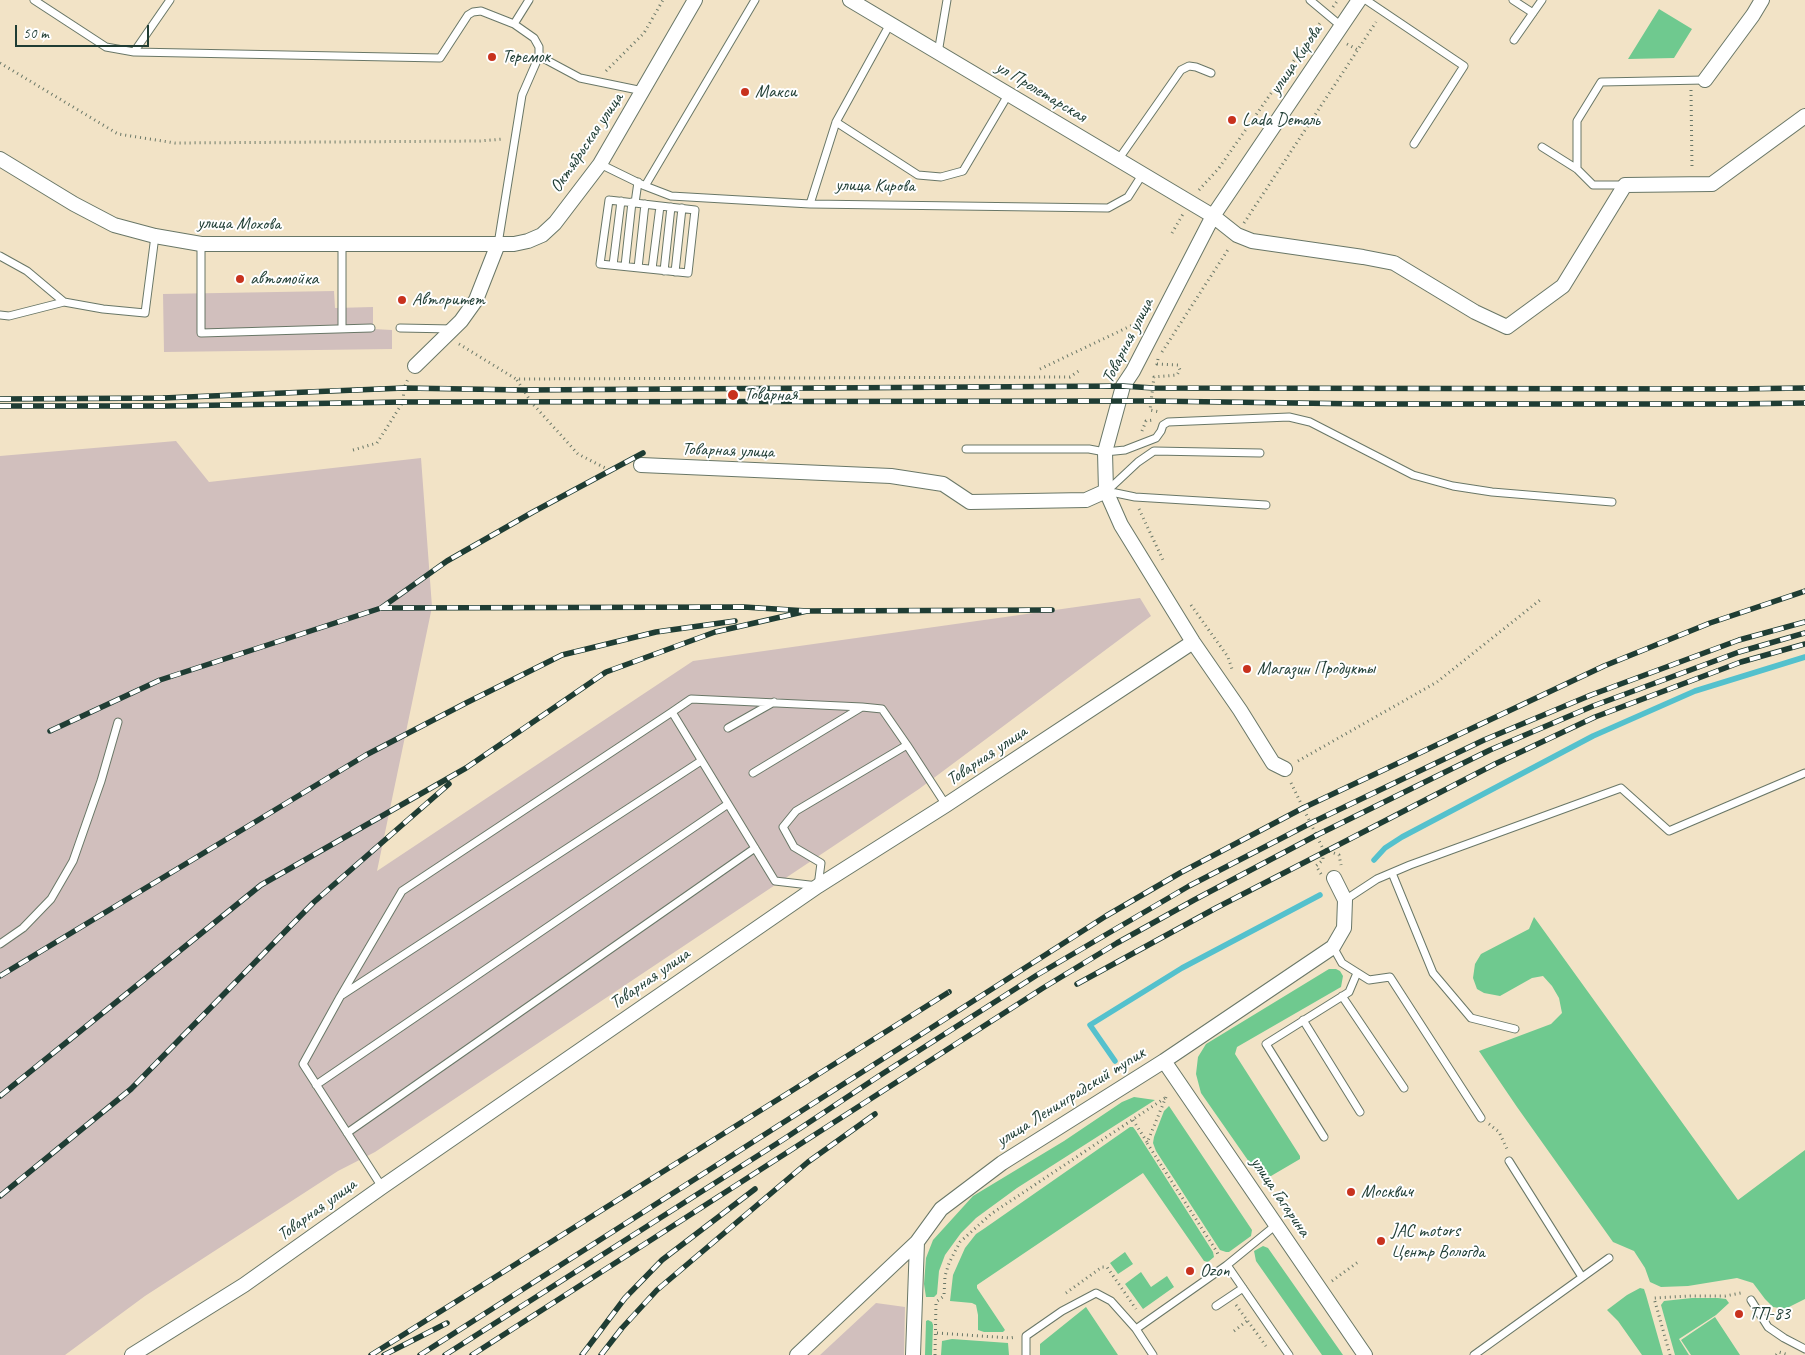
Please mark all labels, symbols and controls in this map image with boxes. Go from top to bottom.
scale bar [18,15,151,47]
street label: улица Кирова [1265,21,1327,99]
text: 50 m [23,24,49,43]
place label: Теремок [502,46,550,68]
marker: Теремок [486,51,498,63]
street label: ул Пролетарская [992,56,1090,128]
place label: Макси [755,81,797,103]
marker: Макси [739,86,751,98]
street label: Октябрьская улица [546,89,628,197]
place label: Lada Dеталь [1242,109,1320,131]
marker: Lada Dеталь [1226,114,1238,126]
street label: улица Кирова [835,175,915,197]
street label: улица Мохова [197,212,281,236]
place label: автомойка [250,268,318,290]
marker: автомойка [234,273,246,285]
place label: Авторитет [412,289,485,311]
marker: Авторитет [396,294,408,306]
street label: Товарная улица [1097,295,1159,387]
place label: Товарная [744,384,797,406]
marker: Товарная [726,388,740,402]
street label: Товарная улица [681,439,775,463]
place label: Магазин Продукты [1257,658,1375,680]
marker: Магазин Продукты [1241,663,1253,675]
street label: Товарная улица [943,721,1031,791]
street label: Товарная улица [606,944,694,1014]
street label: улица Ленинградский тупик [992,1042,1150,1152]
street label: улица Гагарина [1245,1153,1315,1241]
street label: Товарная улица [273,1174,361,1246]
place label: Москвич [1361,1181,1413,1203]
marker: Москвич [1345,1186,1357,1198]
place label: JAC motors Центр Вологда [1391,1220,1485,1262]
marker: JAC motors Центр Вологда [1375,1235,1387,1247]
place label: Ozon [1200,1260,1230,1282]
marker: Ozon [1184,1265,1196,1277]
place label: ТП-83 [1749,1303,1790,1325]
marker: ТП-83 [1733,1308,1745,1320]

